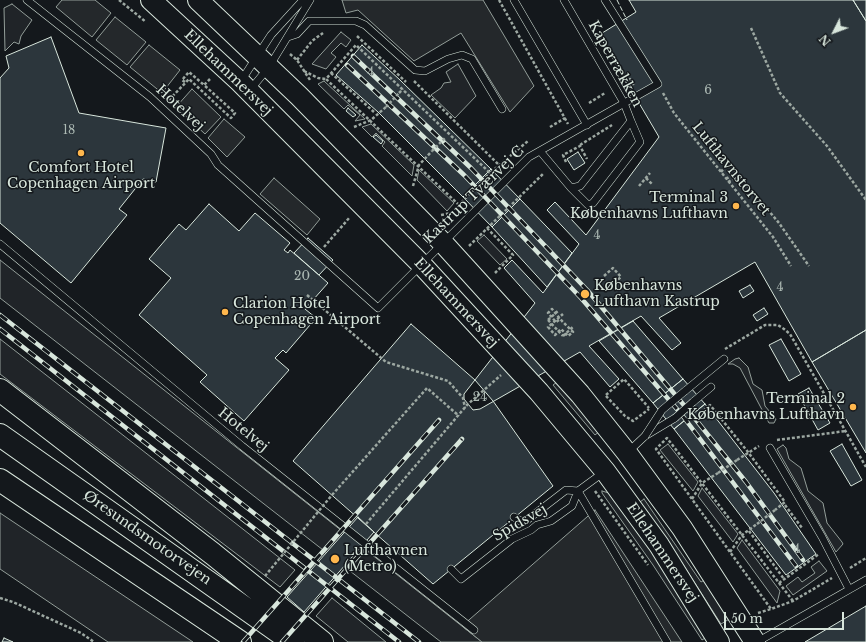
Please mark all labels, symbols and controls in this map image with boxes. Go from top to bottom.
north arrow [814,12,854,52]
street label: Kaperrækken [584,18,646,110]
street label: Ellehammersvej [180,27,276,119]
text: N [816,32,834,49]
house number: 4 [367,66,375,80]
street label: Hotelvej [152,81,208,135]
house number: 6 [704,84,712,98]
street label: Lufthavnstorvet [688,119,774,219]
house number: 18 [63,124,75,138]
street label: Kastrup Tværvej C [420,143,528,247]
marker: Comfort Hotel Copenhagen Airport [76,148,86,158]
place label: Comfort Hotel Copenhagen Airport [7,160,155,192]
place label: Terminal 3 Københavns Lufthavn [570,190,728,222]
marker: Terminal 3 Københavns Lufthavn [731,201,741,211]
house number: 4 [593,229,601,243]
street label: Ellehammersvej [410,255,502,351]
house number: 20 [294,270,310,284]
place label: Københavns Lufthavn Kastrup [594,278,720,310]
house number: 4 [776,281,784,295]
marker: Københavns Lufthavn Kastrup [579,288,591,300]
place label: Clarion Hotel Copenhagen Airport [233,296,381,328]
marker: Clarion Hotel Copenhagen Airport [220,307,230,317]
house number: 24 [473,391,487,405]
place label: Terminal 2 Københavns Lufthavn [687,391,845,424]
marker: Terminal 2 Københavns Lufthavn [848,402,858,412]
street label: Hotelvej [214,405,272,455]
street label: Øresundsmotorvejen [80,487,214,589]
street label: Ellehammersvej [623,500,701,606]
street label: Spidsvej [490,501,550,545]
place label: Lufthavnen (Metro) [344,543,428,576]
house number: 4 [793,543,801,557]
marker: Lufthavnen (Metro) [329,553,341,565]
scale bar [726,604,846,630]
text: 50 m [731,611,763,626]

